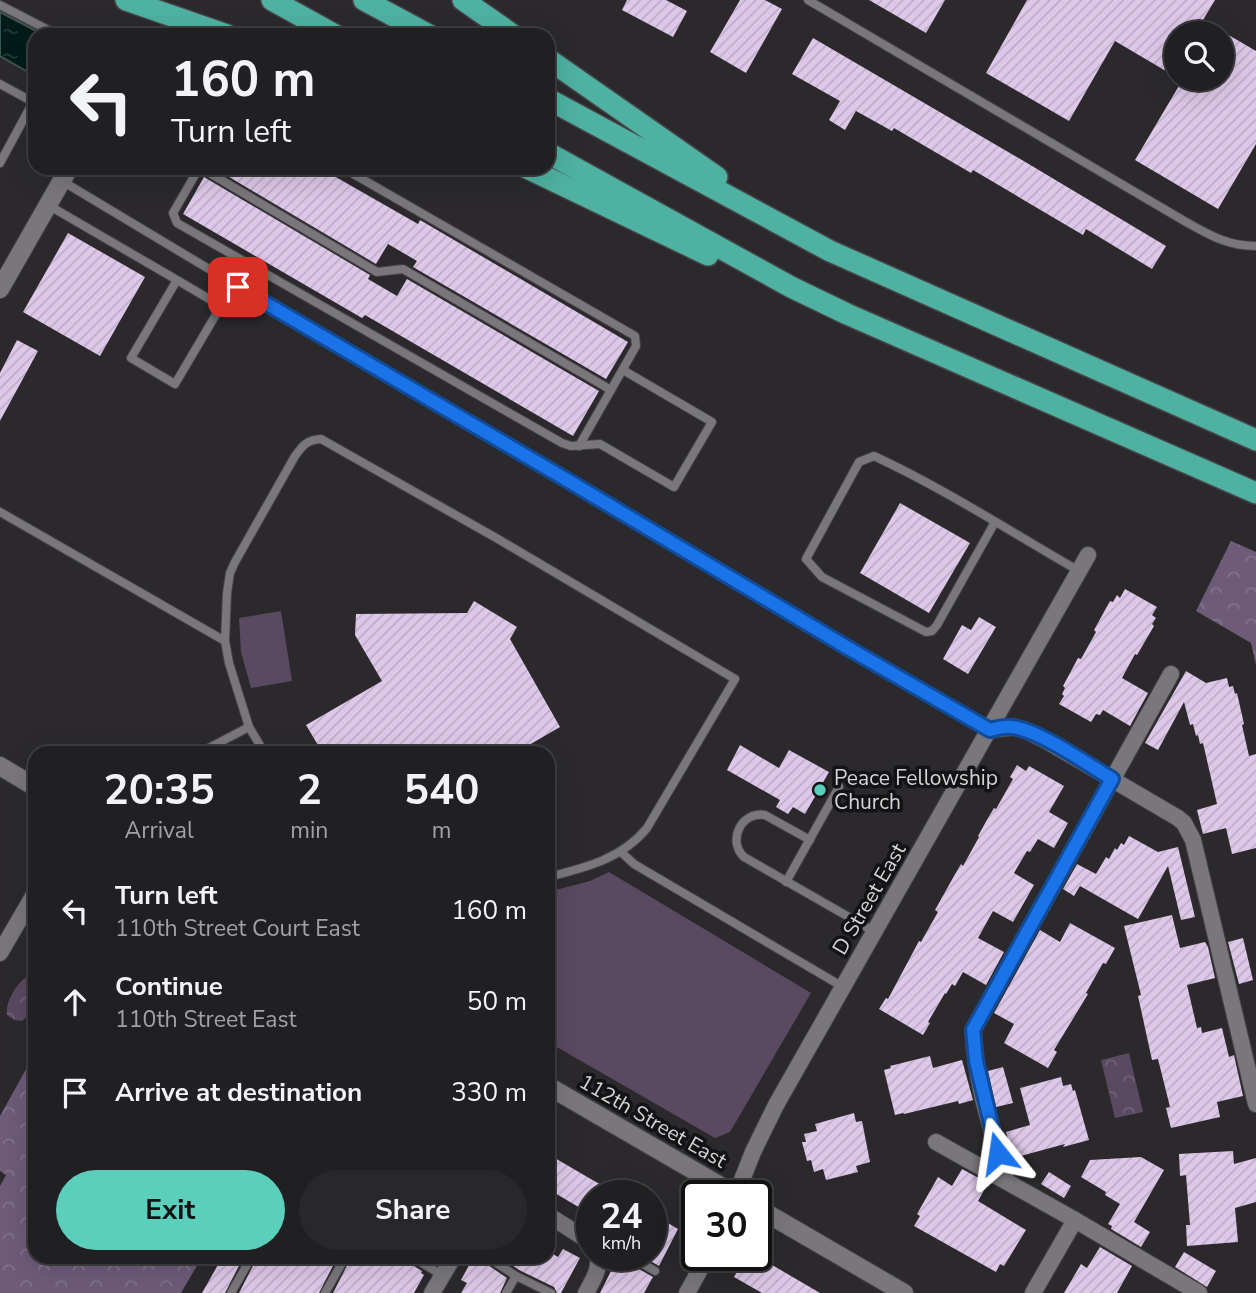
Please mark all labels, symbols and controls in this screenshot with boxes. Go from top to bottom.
map controls [1164,21,1234,91]
button: search [1164,21,1234,91]
text: 160 m [171,46,315,113]
icon: left [56,56,147,147]
text: Turn left [171,110,291,153]
pin [208,257,268,317]
icon: arrive [219,268,257,306]
text: 20:35 [104,762,215,819]
text: 2 [297,762,322,819]
text: 540 [404,762,479,819]
place label: Peace Fellowship Church [834,764,998,816]
marker: Peace Fellowship Church [812,782,828,798]
text: Arrival [125,815,194,846]
text: min [290,815,328,846]
text: m [432,815,452,846]
street label: D Street East [826,838,913,960]
text: Turn left [115,878,218,913]
icon: left [56,892,94,930]
text: 160 m [451,893,527,928]
text: 110th Street Court East [115,913,360,944]
text: Continue [115,969,223,1004]
icon: ahead [56,983,94,1021]
text: 50 m [467,984,527,1019]
text: 110th Street East [115,1004,297,1035]
street label: 112th Street East [574,1067,732,1175]
icon: arrive [56,1074,94,1112]
text: Arrive at destination [115,1075,362,1110]
text: 330 m [451,1075,527,1110]
position arrow [961,1116,1035,1190]
button: Exit [56,1170,285,1250]
button: Share [299,1170,527,1250]
speed limit sign: 30 [681,1180,772,1271]
text: 24 [600,1193,643,1240]
text: km/h [602,1231,641,1255]

